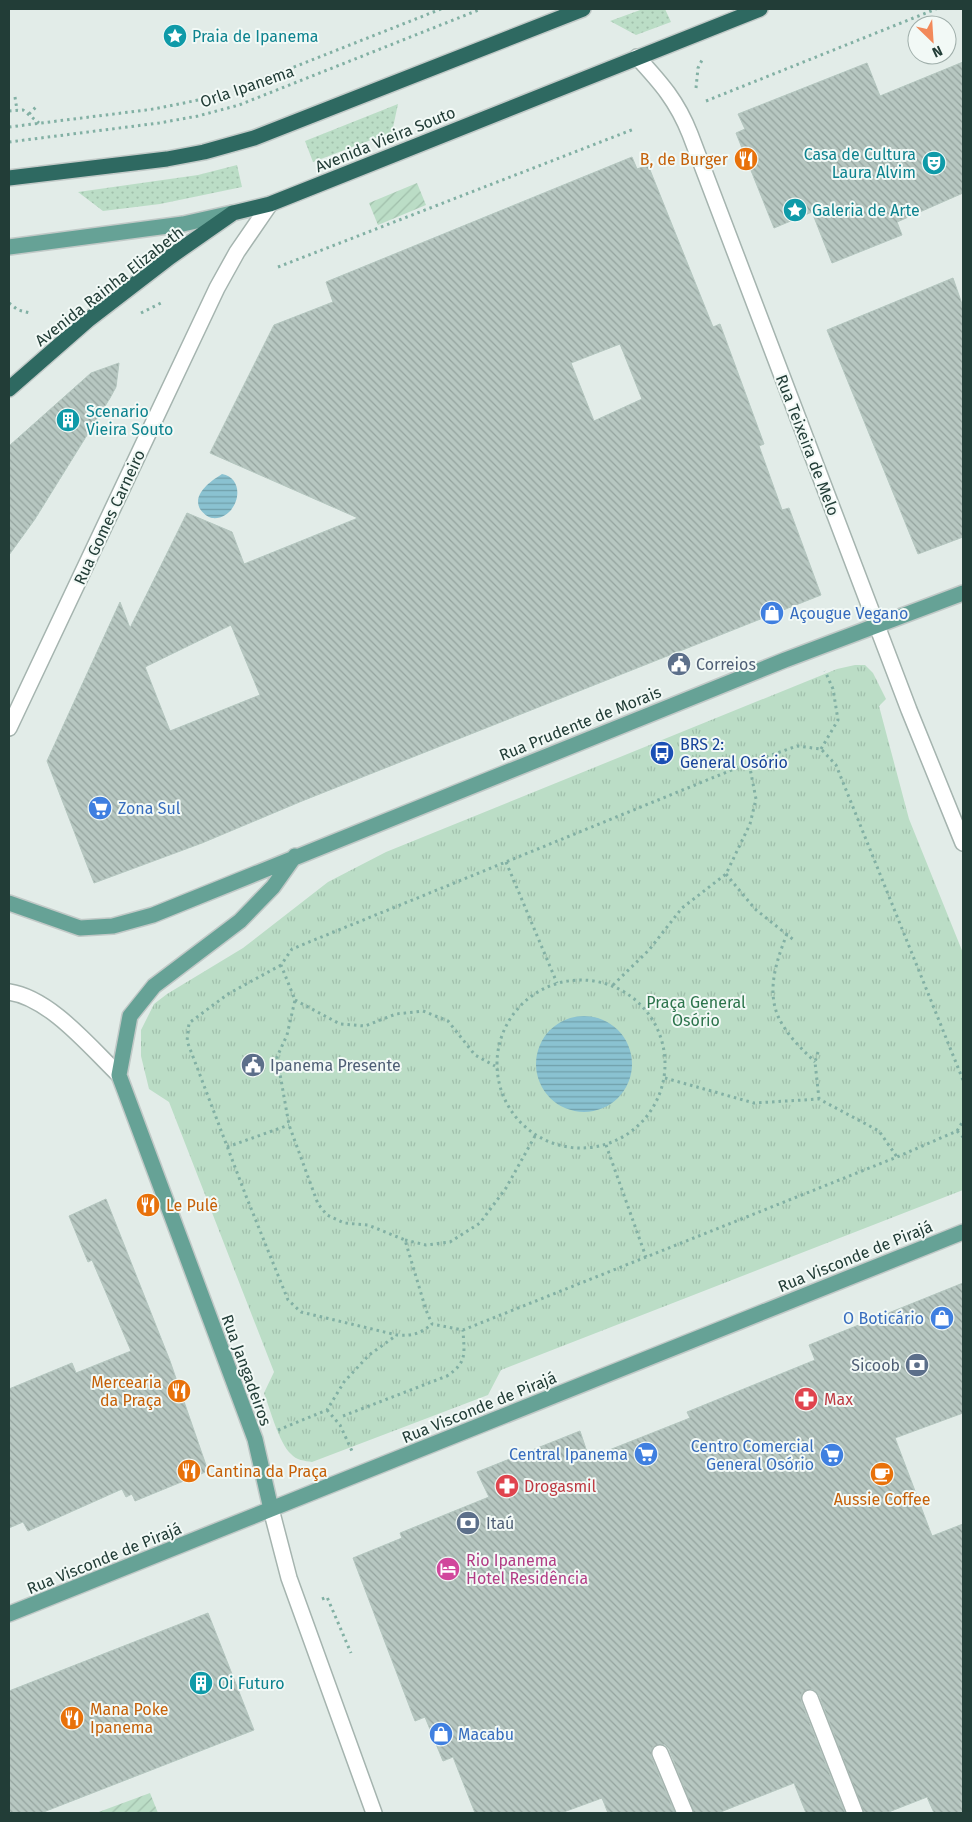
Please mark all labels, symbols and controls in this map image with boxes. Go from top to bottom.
north arrow [907,15,957,65]
place icon: Praia de Ipanema [162,23,188,49]
place label: Praia de Ipanema [192,27,319,46]
text: N [929,42,945,61]
street label: Orla Ipanema [198,62,297,111]
street label: Avenida Vieira Souto [312,103,458,176]
place label: Casa de Cultura Laura Alvim [804,145,916,182]
restaurant icon: B, de Burger [733,146,759,172]
place label: B, de Burger [640,150,729,169]
theatre icon: Casa de Cultura Laura Alvim [921,150,947,176]
place icon: Galeria de Arte [782,197,808,223]
place label: Galeria de Arte [812,201,920,220]
street label: Avenida Rainha Elizabeth [31,223,187,350]
street label: Rua Teixeira de Melo [772,372,843,518]
place label: Scenario Vieira Souto [86,402,173,439]
building icon: Scenario Vieira Souto [55,407,81,433]
street label: Rua Gomes Carneiro [70,447,149,588]
shop icon: Açougue Vegano [759,600,785,626]
place label: Açougue Vegano [790,604,908,624]
public building icon: Correios [666,651,692,677]
place label: Correios [696,655,756,674]
street label: Rua Prudente de Morais [496,682,664,765]
place label: BRS 2: General Osório [680,735,788,772]
bus stop icon: BRS 2: General Osório [649,740,675,766]
supermarket icon: Zona Sul [87,795,113,821]
place label: Zona Sul [118,799,181,818]
park label: Praça General Osório [646,993,746,1030]
public building icon: Ipanema Presente [240,1052,266,1078]
place label: Ipanema Presente [270,1056,401,1075]
restaurant icon: Le Pulê [135,1192,161,1218]
place label: Le Pulê [166,1196,218,1215]
street label: Rua Visconde de Pirajá [775,1217,935,1296]
shop icon: O Boticário [929,1305,955,1331]
place label: O Boticário [843,1309,924,1328]
street label: Rua Jangadeiros [218,1312,275,1428]
bank icon: Sicoob [904,1352,930,1378]
place label: Sicoob [851,1356,900,1375]
street label: Rua Visconde de Pirajá [399,1368,559,1447]
place label: Mercearia da Praça [91,1373,162,1411]
restaurant icon: Mercearia da Praça [166,1378,192,1404]
pharmacy icon: Max [793,1386,819,1412]
place label: Max [824,1390,853,1409]
place label: Centro Comercial General Osório [691,1437,814,1474]
supermarket icon: Central Ipanema [633,1441,659,1467]
supermarket icon: Centro Comercial General Osório [819,1442,845,1468]
place label: Central Ipanema [509,1445,628,1464]
restaurant icon: Cantina da Praça [176,1458,202,1484]
cafe icon: Aussie Coffee [869,1461,895,1487]
place label: Cantina da Praça [206,1462,328,1482]
pharmacy icon: Drogasmil [494,1473,520,1499]
place label: Drogasmil [524,1477,597,1496]
place label: Aussie Coffee [834,1490,930,1509]
bank icon: Itaú [455,1510,481,1536]
place label: Itaú [486,1514,514,1533]
street label: Rua Visconde de Pirajá [24,1519,184,1598]
place label: Rio Ipanema Hotel Residência [466,1551,588,1588]
hotel icon: Rio Ipanema Hotel Residência [435,1556,461,1582]
building icon: Oi Futuro [188,1670,214,1696]
place label: Oi Futuro [218,1674,285,1693]
place label: Mana Poke Ipanema [90,1700,168,1737]
restaurant icon: Mana Poke Ipanema [59,1705,85,1731]
shop icon: Macabu [428,1721,454,1747]
place label: Macabu [458,1725,514,1744]

